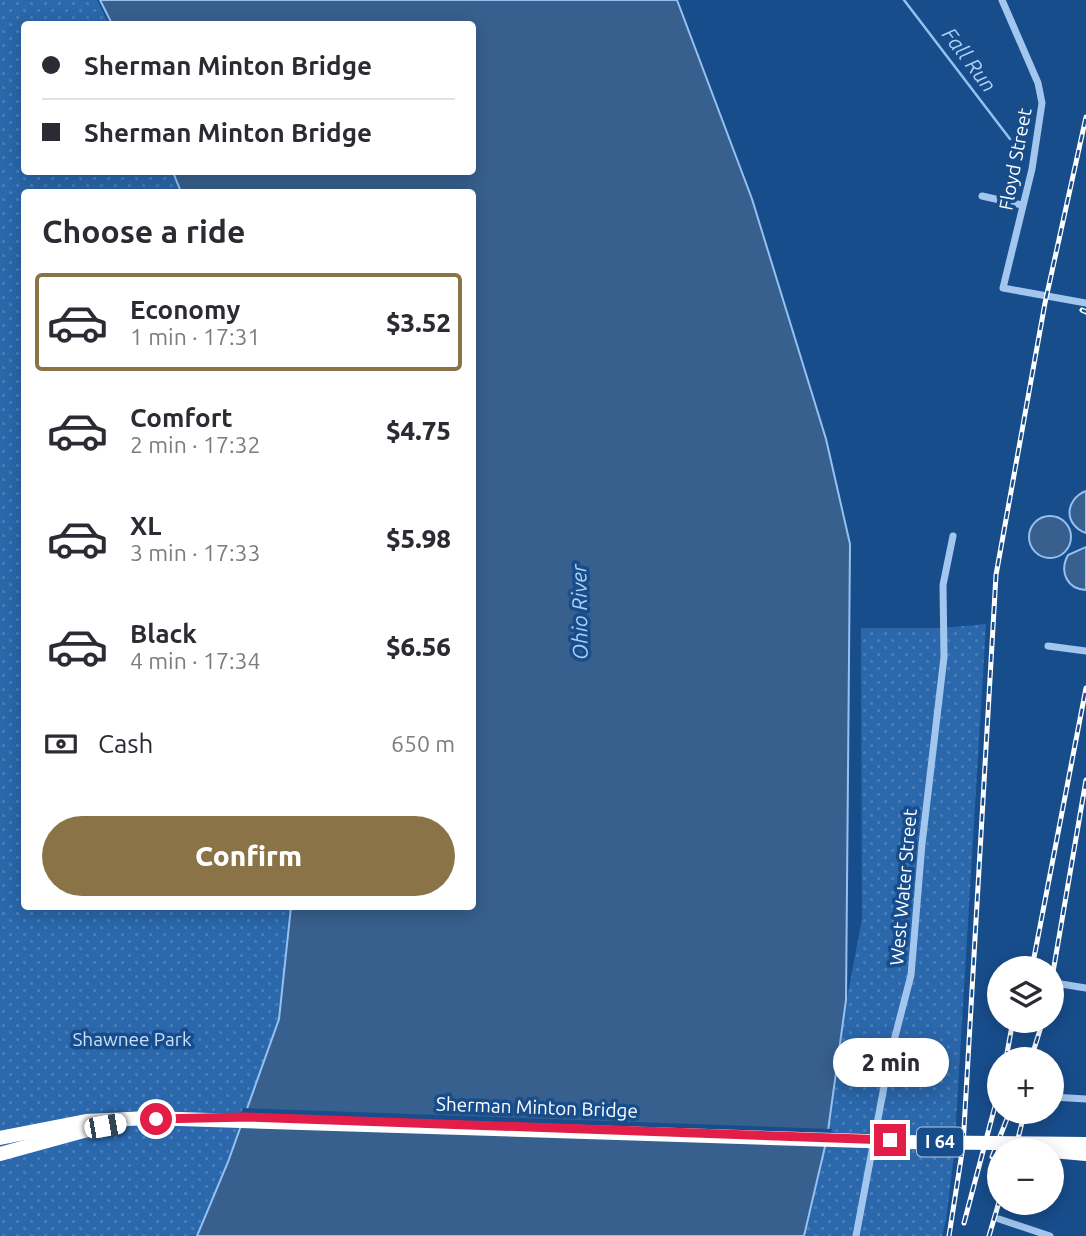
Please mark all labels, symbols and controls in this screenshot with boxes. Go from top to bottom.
water label: Fall Run [938,22,1002,96]
text: Sherman Minton Bridge [84,51,372,80]
street label: Floyd Street [994,105,1036,212]
text: Sherman Minton Bridge [84,118,372,147]
text: Choose a ride [42,213,245,249]
icon: car [46,291,109,354]
text: Economy [130,295,240,324]
text: $3.52 [386,308,451,337]
text: 1 min · 17:31 [130,324,261,349]
icon: car [46,399,109,462]
text: Comfort [130,403,233,432]
text: $4.75 [386,416,451,445]
text: 2 min · 17:32 [130,432,261,457]
icon: car [46,507,109,570]
text: XL [130,511,161,540]
text: $5.98 [386,524,451,553]
text: 3 min · 17:33 [130,540,261,565]
water label: Ohio River [566,563,592,660]
icon: car [46,615,109,678]
text: Black [130,619,197,648]
text: $6.56 [386,632,451,661]
text: 4 min · 17:34 [130,648,261,673]
icon: cash [42,725,80,763]
text: Cash [98,729,153,758]
text: 650 m [391,731,455,756]
street label: West Water Street [885,807,921,966]
button: Confirm [42,816,455,896]
map controls [987,956,1064,1215]
button: layers [987,956,1064,1033]
park label: Shawnee Park [72,1028,192,1050]
callout: 2 min [832,1038,948,1088]
button: + [987,1047,1064,1124]
text: 2 min [862,1050,920,1075]
street label: Sherman Minton Bridge [436,1092,638,1122]
route start [140,1103,172,1135]
car [83,1112,128,1140]
route end [874,1124,906,1156]
road number: I 64 [917,1128,963,1156]
button: − [987,1138,1064,1215]

